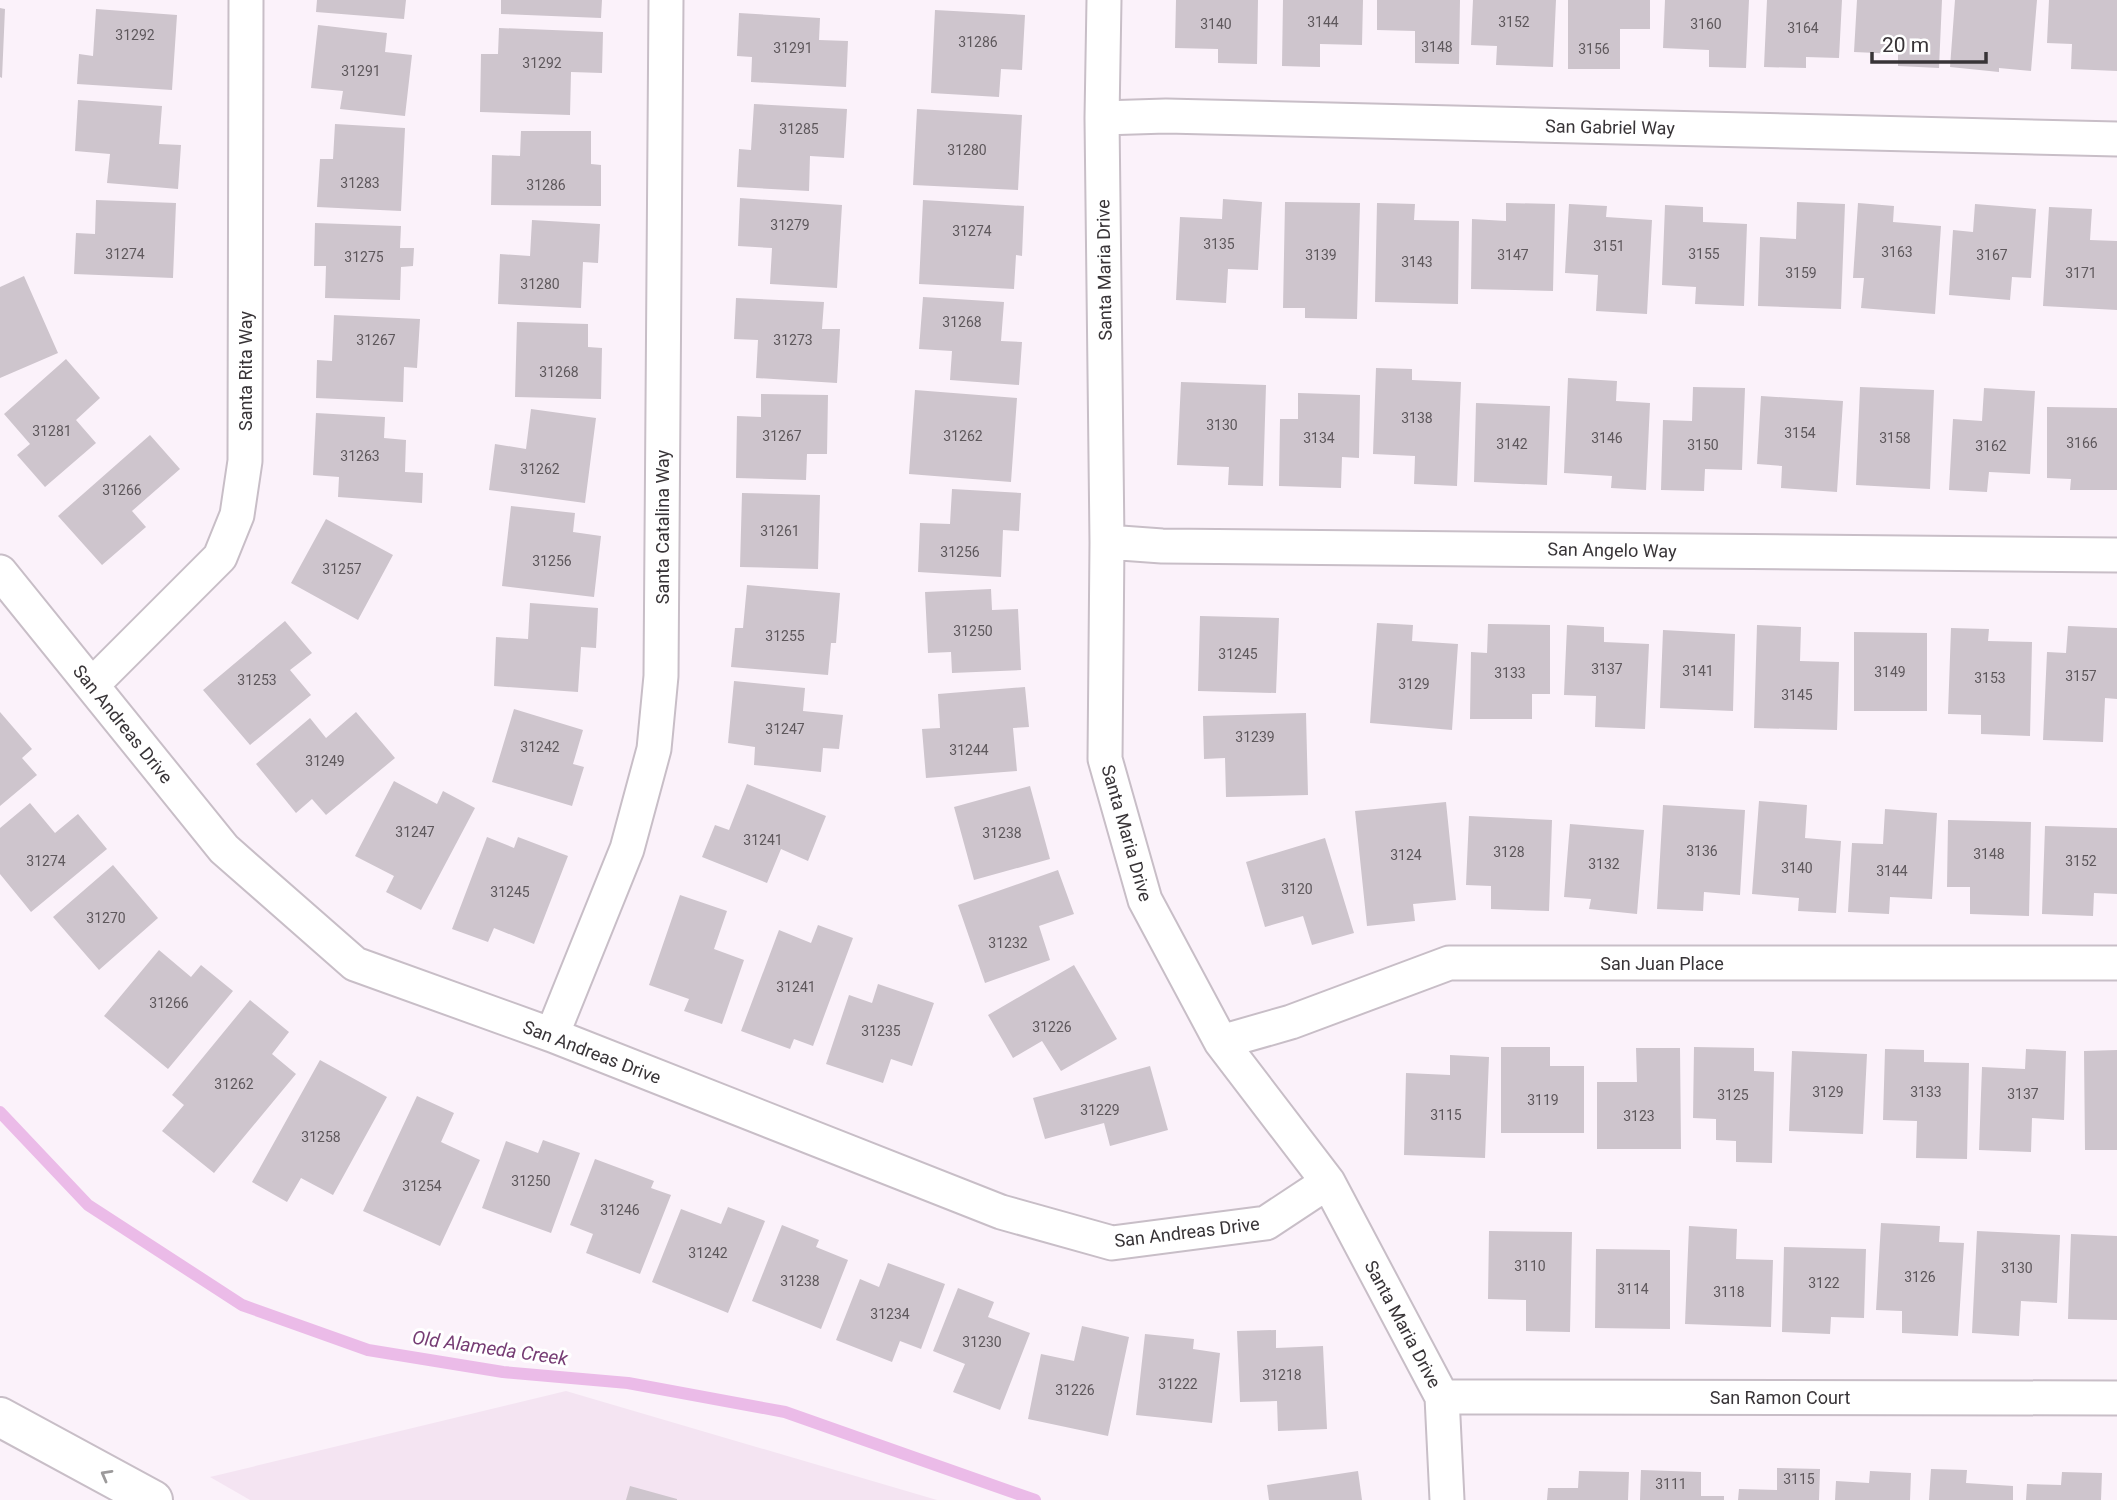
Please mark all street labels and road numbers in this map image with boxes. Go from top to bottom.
street label: San Gabriel Way [1545,115,1676,139]
street label: Santa Maria Drive [1092,199,1116,341]
street label: Santa Rita Way [235,311,256,431]
street label: Santa Catalina Way [652,449,673,604]
street label: San Angelo Way [1547,538,1677,562]
street label: San Andreas Drive [69,661,177,787]
street label: Santa Maria Drive [1097,762,1157,904]
street label: San Juan Place [1600,953,1724,974]
street label: San Andreas Drive [520,1016,664,1088]
street label: San Andreas Drive [1113,1213,1261,1251]
street label: Santa Maria Drive [1361,1257,1445,1391]
street label: San Ramon Court [1710,1387,1850,1408]

